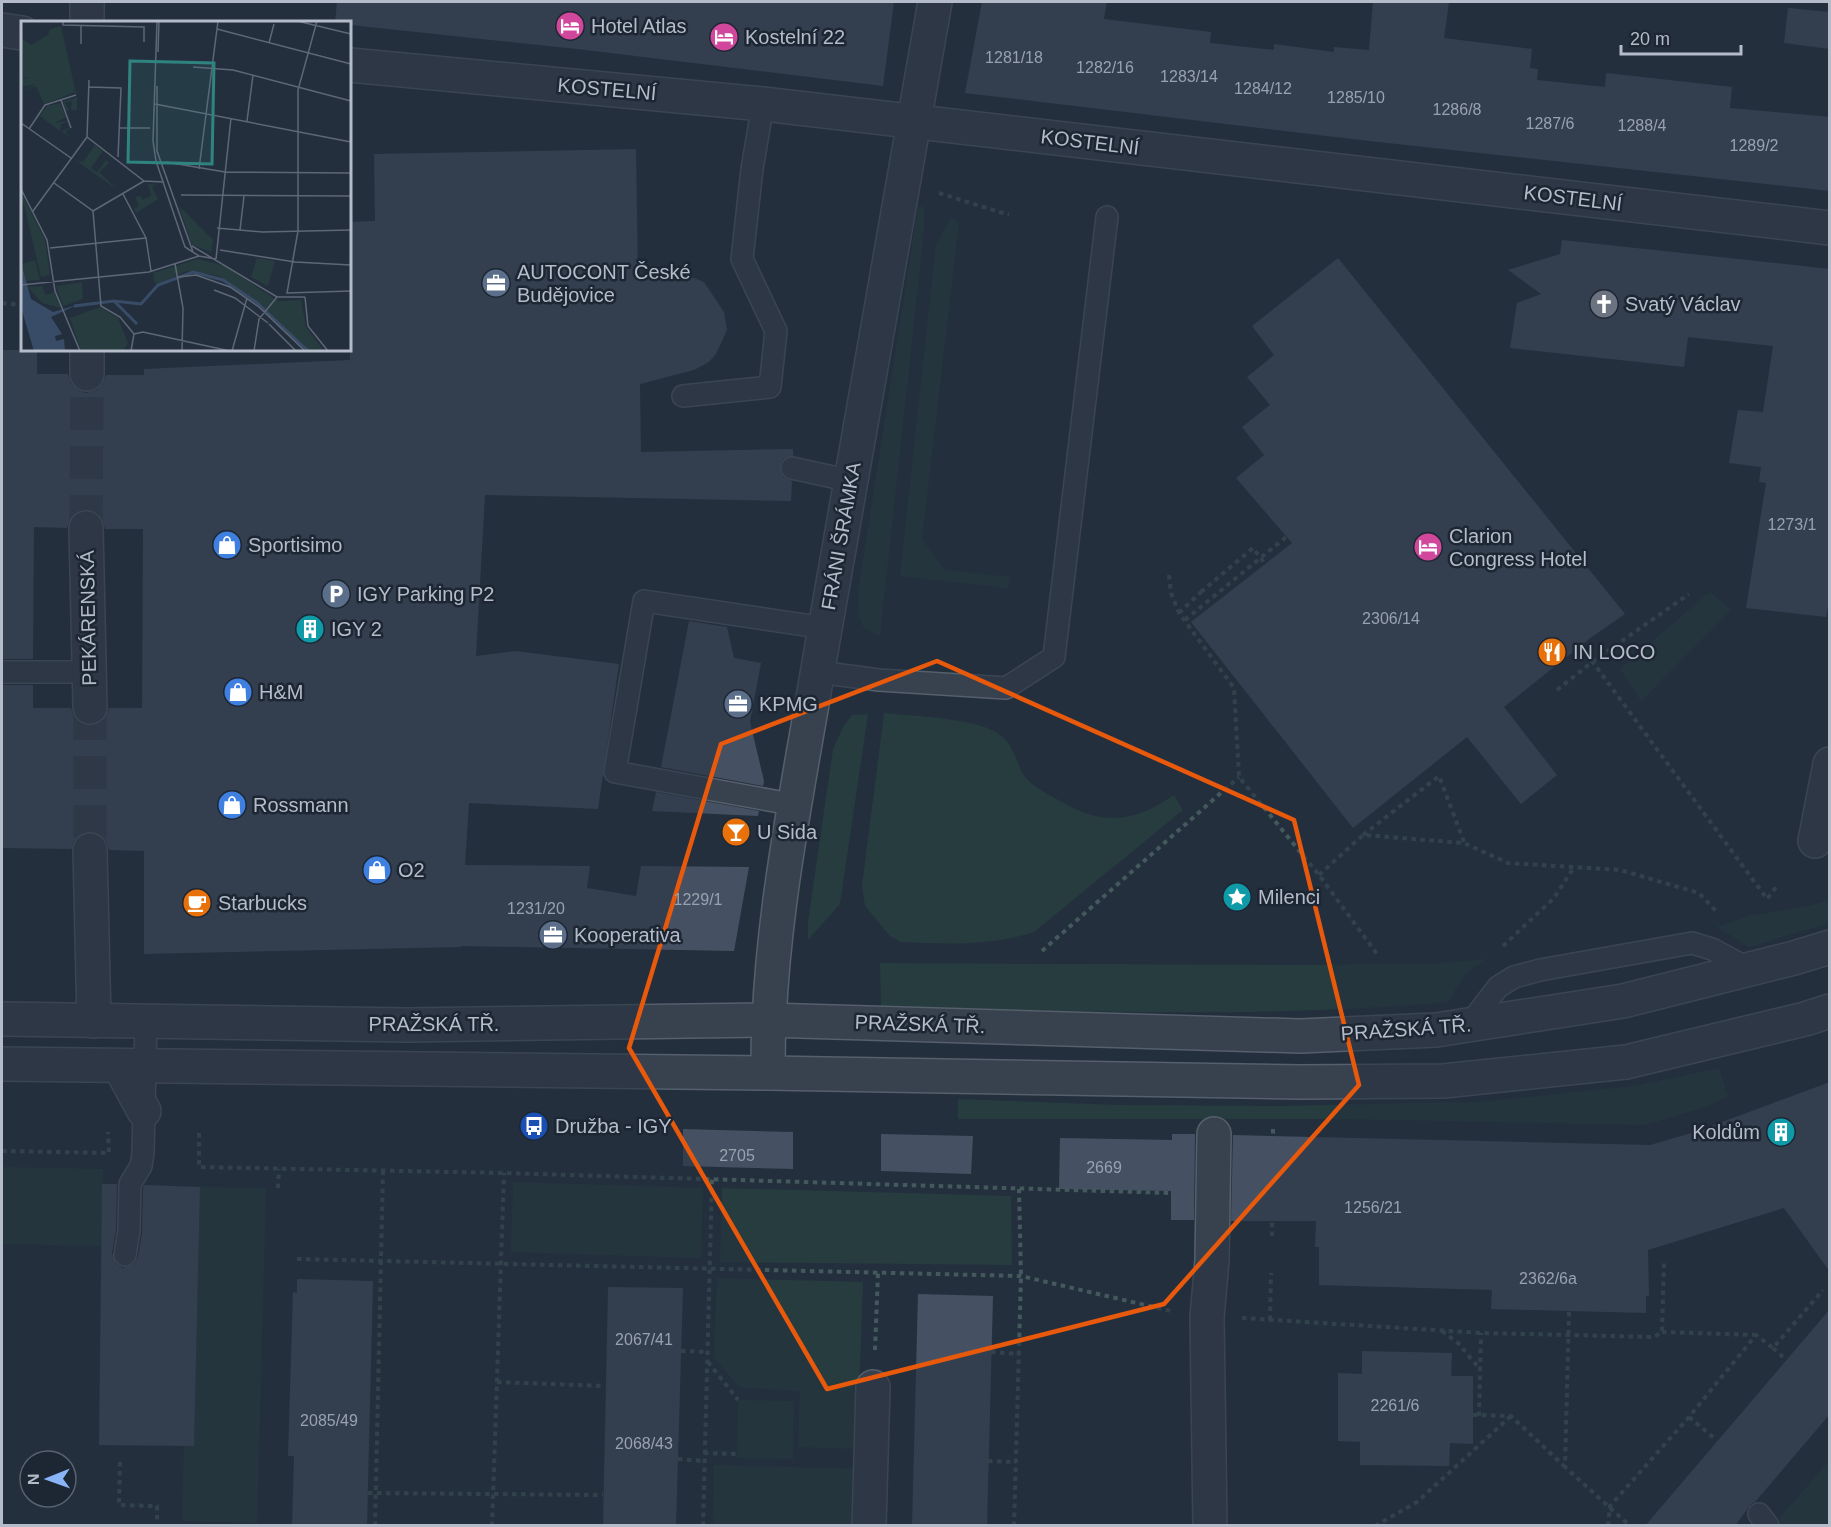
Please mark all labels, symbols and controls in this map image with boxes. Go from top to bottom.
hotel icon: Hotel Atlas [554,10,586,42]
place label: Hotel Atlas [591,15,687,37]
scale bar [1621,18,1741,56]
inset map [21,21,351,351]
hotel icon: Kostelní 22 [708,21,740,53]
place label: Kostelní 22 [745,26,845,48]
text: 20 m [1630,29,1670,49]
house number: 1281/18 [985,49,1043,66]
house number: 1282/16 [1076,59,1134,76]
house number: 1283/14 [1160,68,1218,85]
street label: KOSTELNÍ [557,74,658,104]
house number: 1284/12 [1234,80,1292,97]
house number: 1285/10 [1327,89,1385,106]
house number: 1286/8 [1433,101,1482,118]
house number: 1287/6 [1526,115,1575,132]
house number: 1288/4 [1618,117,1667,134]
street label: KOSTELNÍ [1040,125,1141,159]
house number: 1289/2 [1730,137,1779,154]
street label: KOSTELNÍ [1523,181,1624,215]
place label: AUTOCONT České Budějovice [517,261,691,306]
office icon: AUTOCONT České Budějovice [480,267,512,299]
church icon: Svatý Václav [1588,288,1620,320]
place label: Svatý Václav [1625,293,1741,315]
street label: FRÁNI ŠRÁMKA [817,460,865,612]
house number: 1273/1 [1768,516,1817,533]
place label: Clarion Congress Hotel [1449,525,1587,570]
shop icon: Sportisimo [211,529,243,561]
hotel icon: Clarion Congress Hotel [1412,531,1444,563]
place label: Sportisimo [248,534,342,556]
street label: PEKÁRENSKÁ [76,549,100,686]
parking icon: IGY Parking P2 [320,578,352,610]
place label: IGY Parking P2 [357,583,494,605]
house number: 2306/14 [1362,610,1420,627]
building icon: IGY 2 [294,613,326,645]
place label: IGY 2 [331,618,382,640]
restaurant icon: IN LOCO [1536,636,1568,668]
place label: IN LOCO [1573,641,1655,663]
shop icon: H&M [222,676,254,708]
place label: H&M [259,681,303,703]
office icon: KPMG [722,688,754,720]
place label: KPMG [759,693,818,715]
shop icon: Rossmann [216,789,248,821]
place label: Rossmann [253,794,349,816]
bar icon: U Sida [720,816,752,848]
place label: U Sida [757,821,818,843]
shop icon: O2 [361,854,393,886]
place label: O2 [398,859,425,881]
place icon: Milenci [1221,881,1253,913]
place label: Milenci [1258,886,1320,908]
cafe icon: Starbucks [181,887,213,919]
house number: 1229/1 [674,891,723,908]
place label: Starbucks [218,892,307,914]
house number: 1231/20 [507,900,565,917]
office icon: Kooperativa [537,919,569,951]
place label: Kooperativa [574,924,682,946]
street label: PRAŽSKÁ TŘ. [854,1011,986,1037]
street label: PRAŽSKÁ TŘ. [369,1013,499,1035]
street label: PRAŽSKÁ TŘ. [1340,1013,1472,1045]
bus stop icon: Družba - IGY [518,1110,550,1142]
place label: Družba - IGY [555,1115,672,1137]
building icon: Koldům [1765,1116,1797,1148]
place label: Koldům [1692,1121,1760,1143]
house number: 2705 [719,1147,755,1164]
house number: 2669 [1086,1159,1122,1176]
house number: 1256/21 [1344,1199,1402,1216]
house number: 2362/6a [1519,1270,1577,1287]
house number: 2067/41 [615,1331,673,1348]
house number: 2261/6 [1371,1397,1420,1414]
house number: 2085/49 [300,1412,358,1429]
house number: 2068/43 [615,1435,673,1452]
north arrow [18,1449,78,1509]
text: N [25,1473,42,1485]

